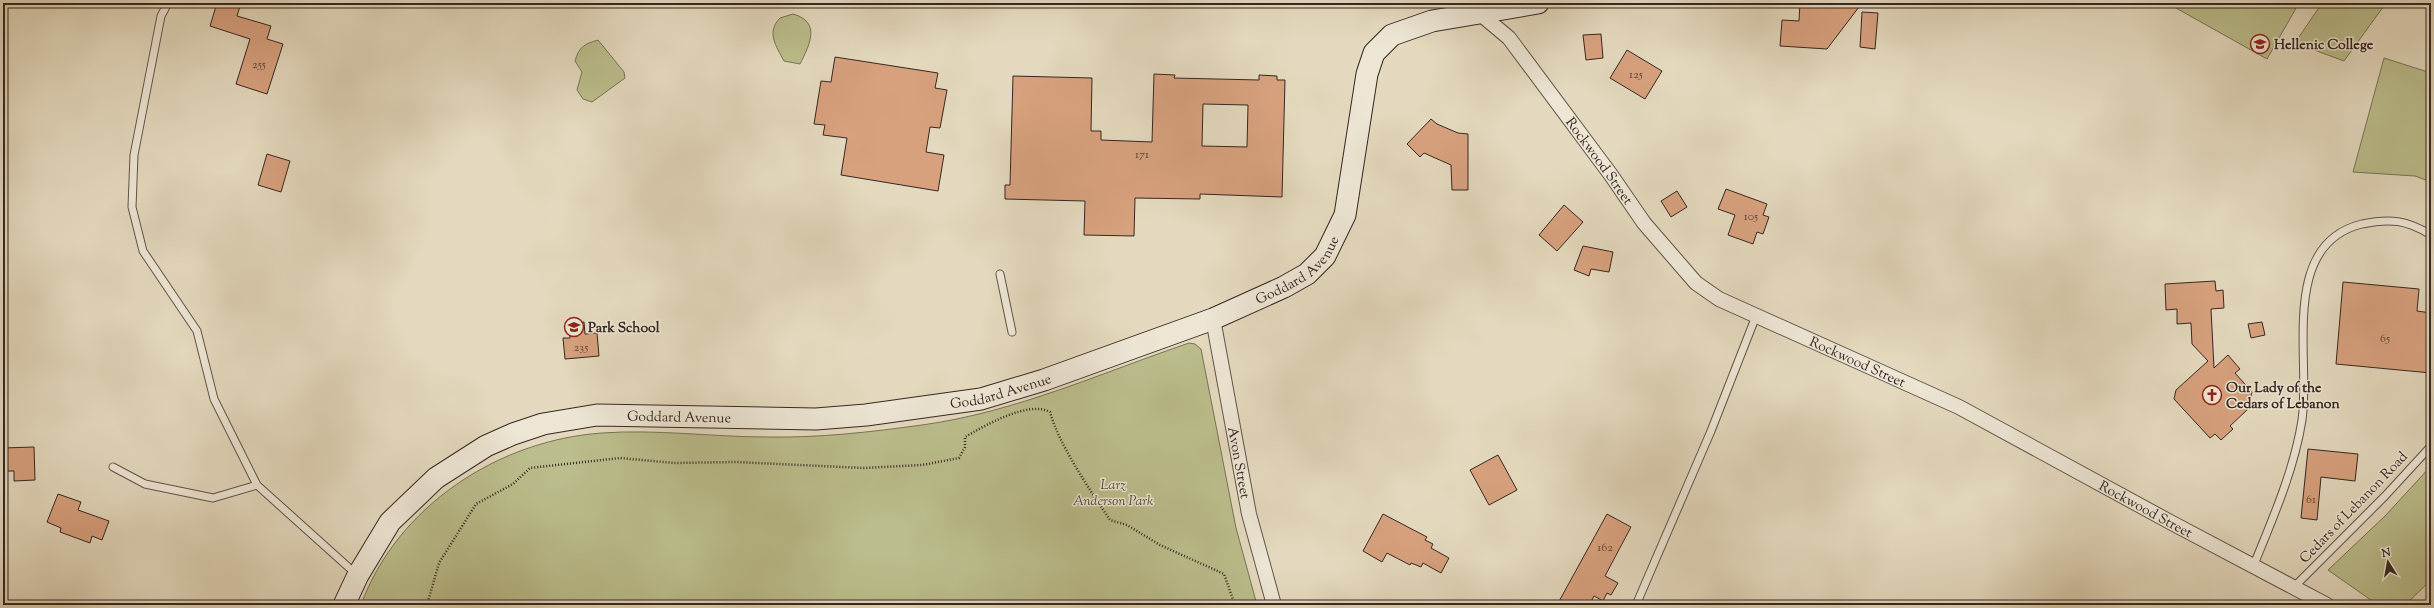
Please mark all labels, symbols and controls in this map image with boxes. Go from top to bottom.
school or university icon: Hellenic College [2249,33,2271,55]
place label: Hellenic College [2274,36,2374,56]
house number: 255 [252,56,266,74]
house number: 125 [1629,66,1643,84]
street label: Rockwood Street [1560,114,1637,210]
house number: 171 [1135,146,1149,164]
house number: 105 [1744,208,1758,226]
street label: Goddard Avenue [1253,233,1345,311]
school or university icon: Park School [563,316,585,338]
place label: Park School [588,319,660,339]
house number: 65 [2380,330,2390,348]
street label: Rockwood Street [1806,333,1908,394]
house number: 235 [574,339,588,357]
street label: Goddard Avenue [949,370,1055,415]
place label: Our Lady of the Cedars of Lebanon [2226,379,2341,415]
church icon: Our Lady of the Cedars of Lebanon [2201,384,2223,406]
street label: Goddard Avenue [627,408,731,429]
street label: Avon Street [1221,425,1254,501]
street label: Cedars of Lebanon Road [2296,448,2413,569]
park label: Larz Anderson Park [1073,476,1154,512]
street label: Rockwood Street [2095,477,2195,544]
house number: 61 [2306,491,2316,509]
house number: 162 [1597,539,1613,557]
north arrow [2368,542,2408,582]
text: N [2379,544,2392,562]

